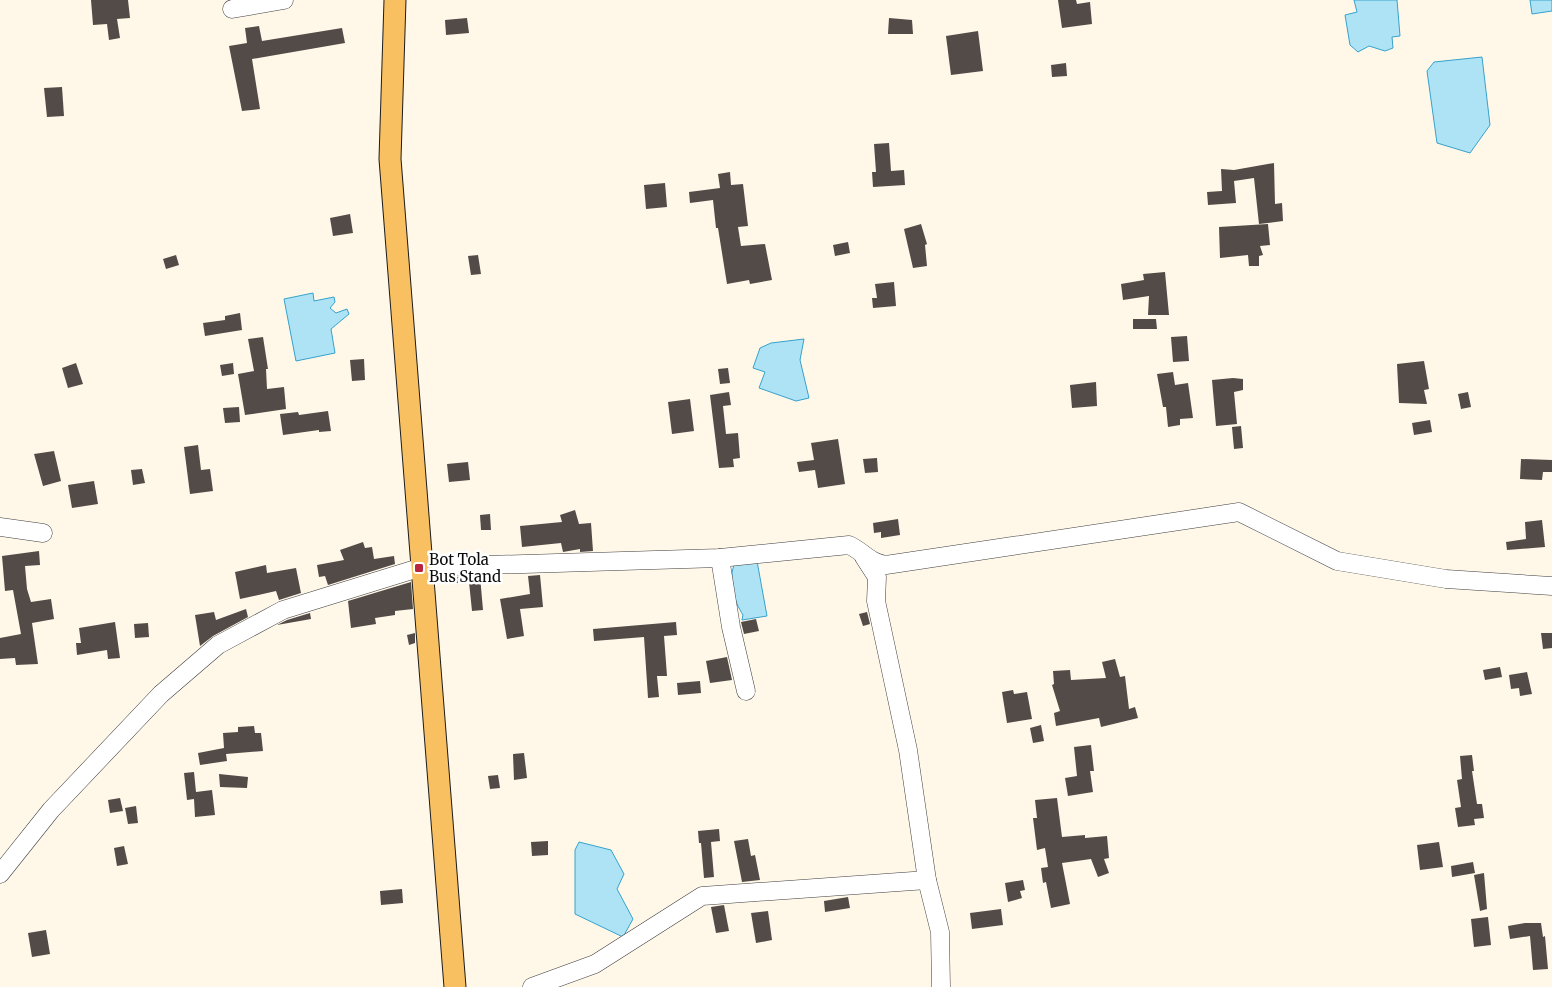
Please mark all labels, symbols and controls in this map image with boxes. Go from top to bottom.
place label: Bot Tola Bus Stand [429,550,501,586]
marker: Bot Tola Bus Stand [413,562,425,574]

